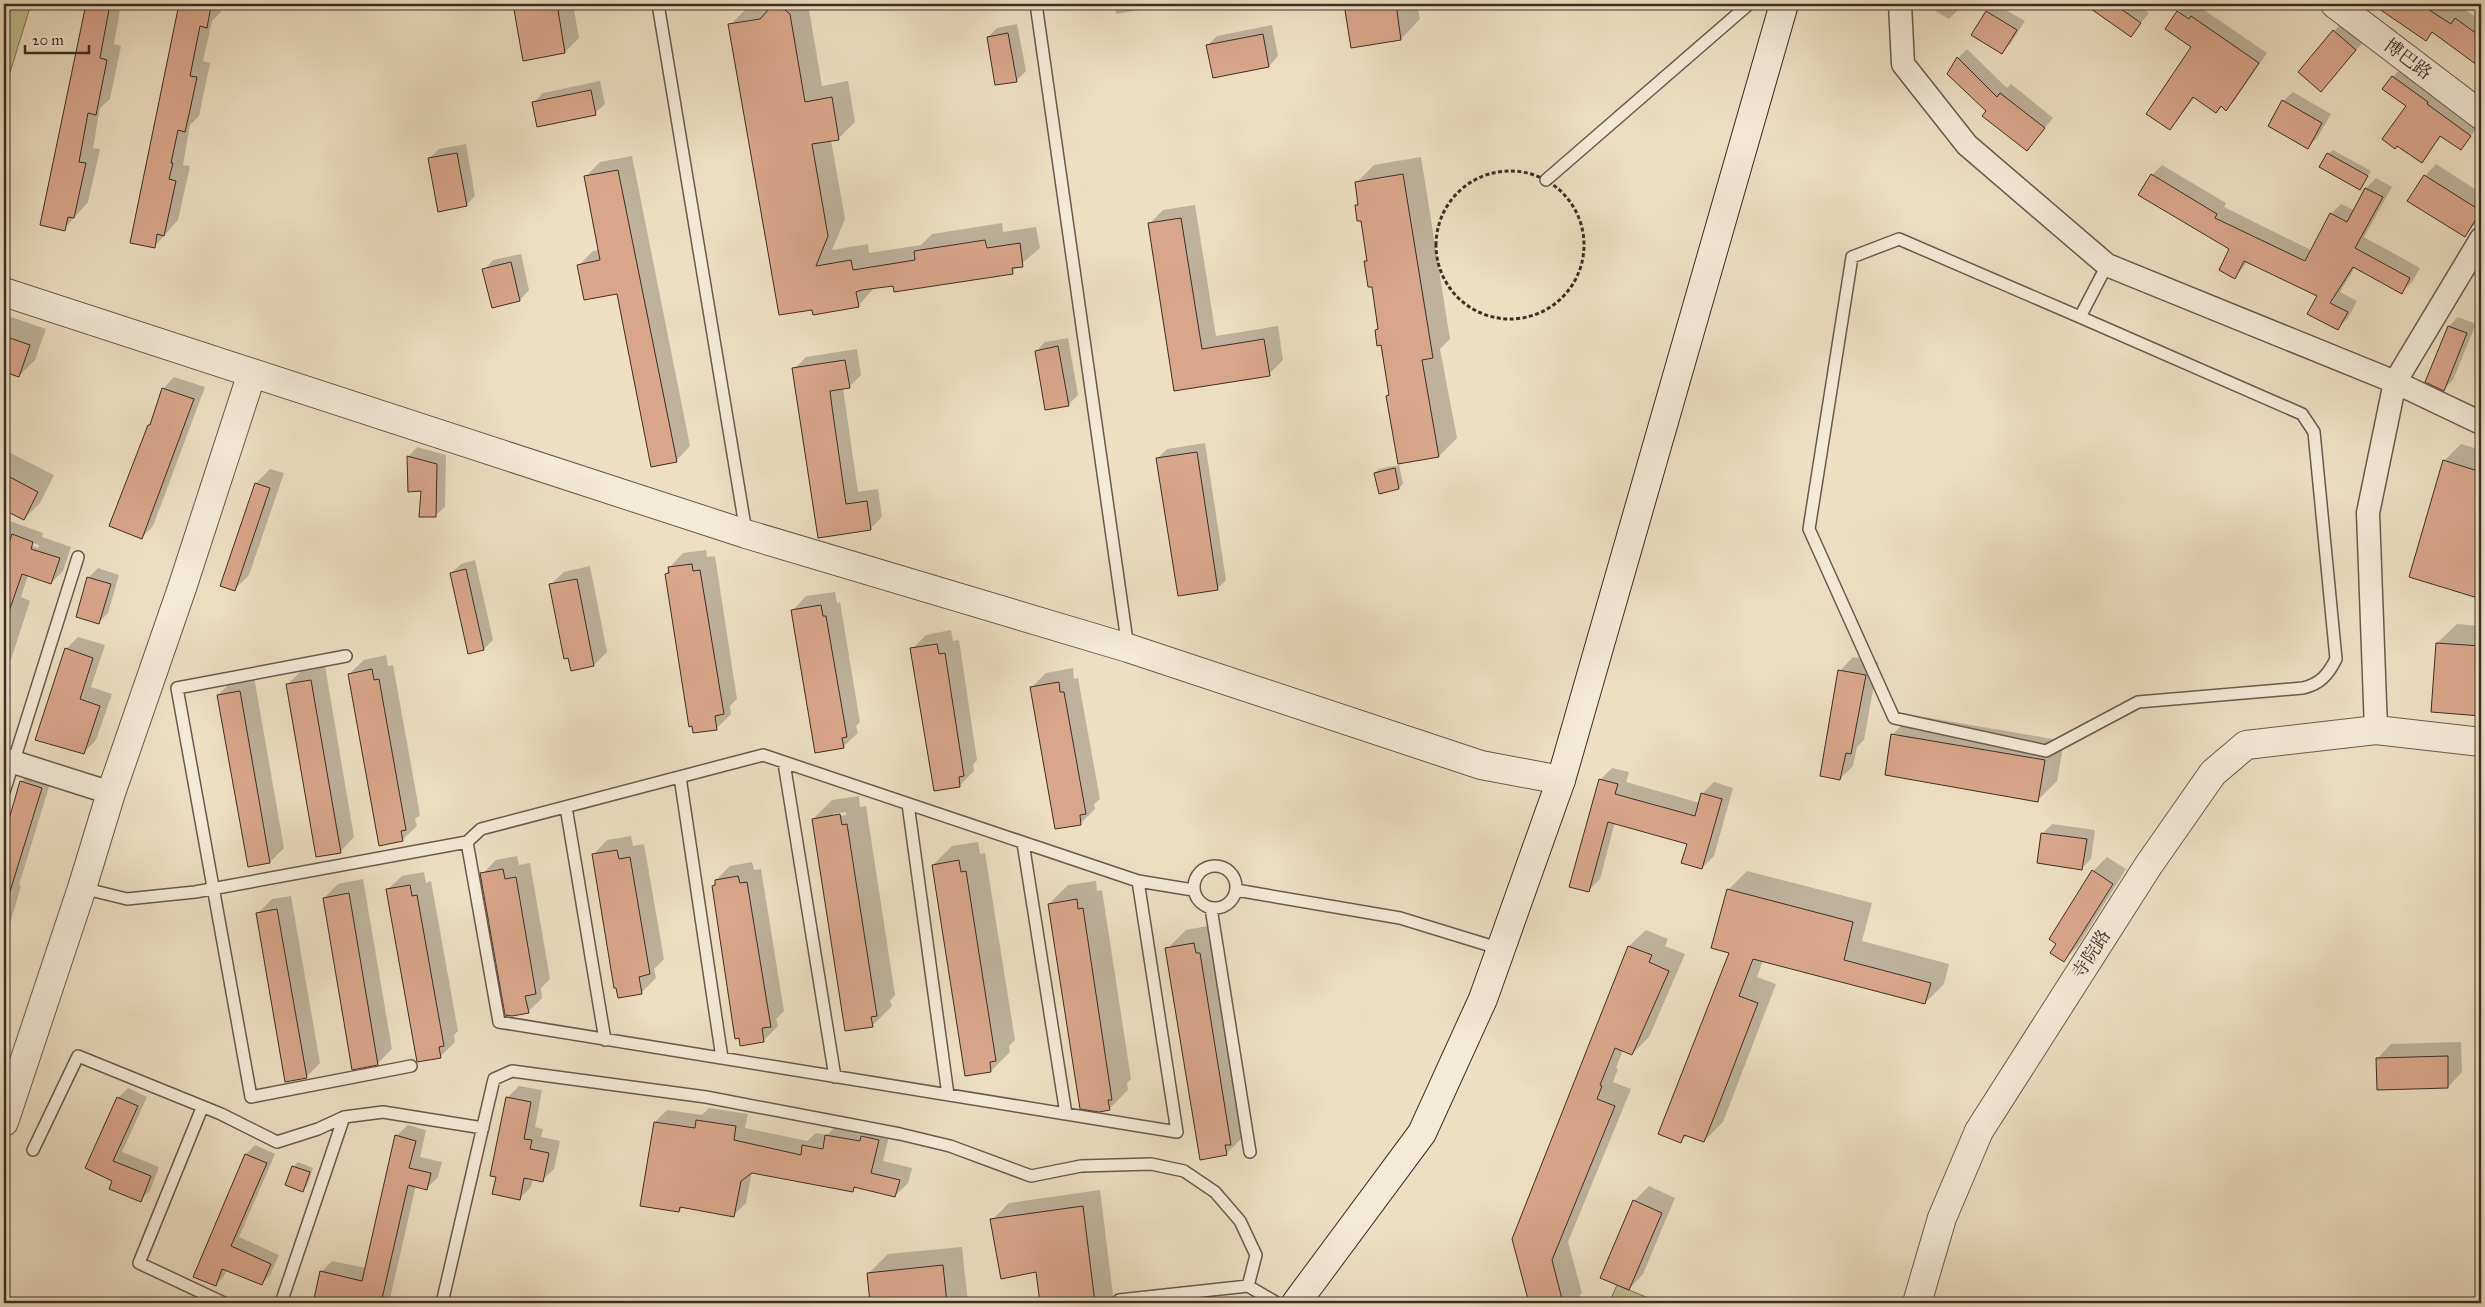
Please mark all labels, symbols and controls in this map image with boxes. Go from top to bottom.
scale bar [25,22,89,54]
text: 20 m [32,31,64,49]
street label: 博巴路 [2380,34,2436,84]
street label: 寺院路 [2067,925,2115,983]

